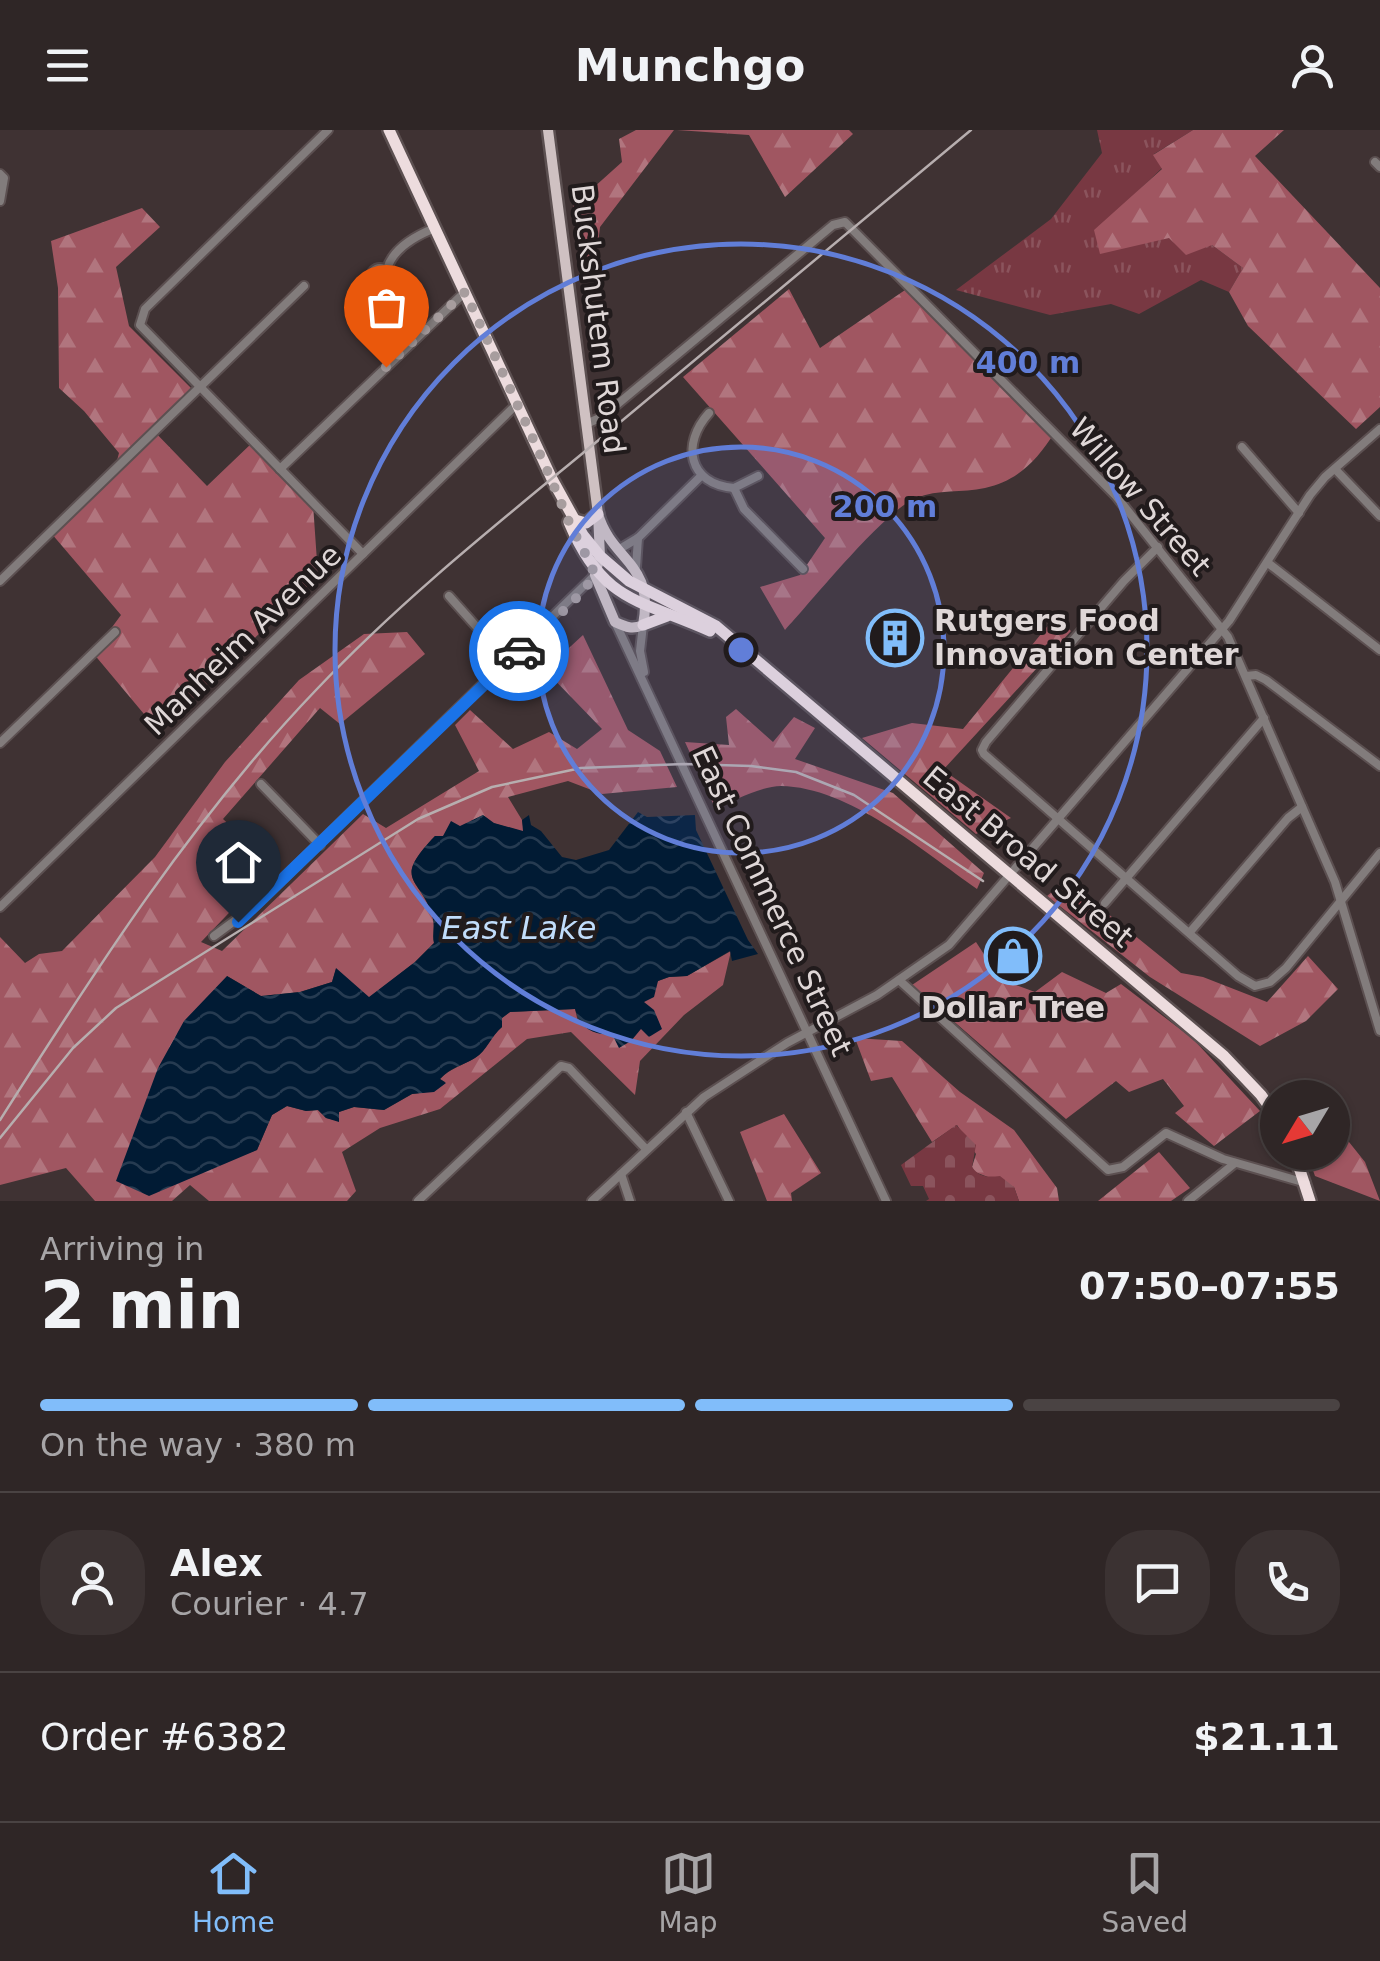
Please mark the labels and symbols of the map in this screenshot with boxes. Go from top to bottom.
street label: Buckshutem Road [565,182,632,456]
pin [344,265,429,368]
text: 400 m [976,345,1080,380]
street label: Willow Street [1062,411,1219,583]
text: 200 m [833,489,937,524]
street label: Manheim Avenue [137,537,348,742]
courier [469,601,569,701]
place label: Rutgers Food Innovation Center [934,603,1239,672]
building icon: Rutgers Food Innovation Center [865,608,925,668]
centre of rings [723,632,759,668]
street label: East Commerce Street [685,740,860,1061]
street label: East Broad Street [916,759,1140,955]
pin [196,820,281,923]
water label: East Lake [442,909,596,947]
shop icon: Dollar Tree [983,926,1043,986]
place label: Dollar Tree [921,990,1105,1025]
north arrow [1260,1080,1350,1170]

